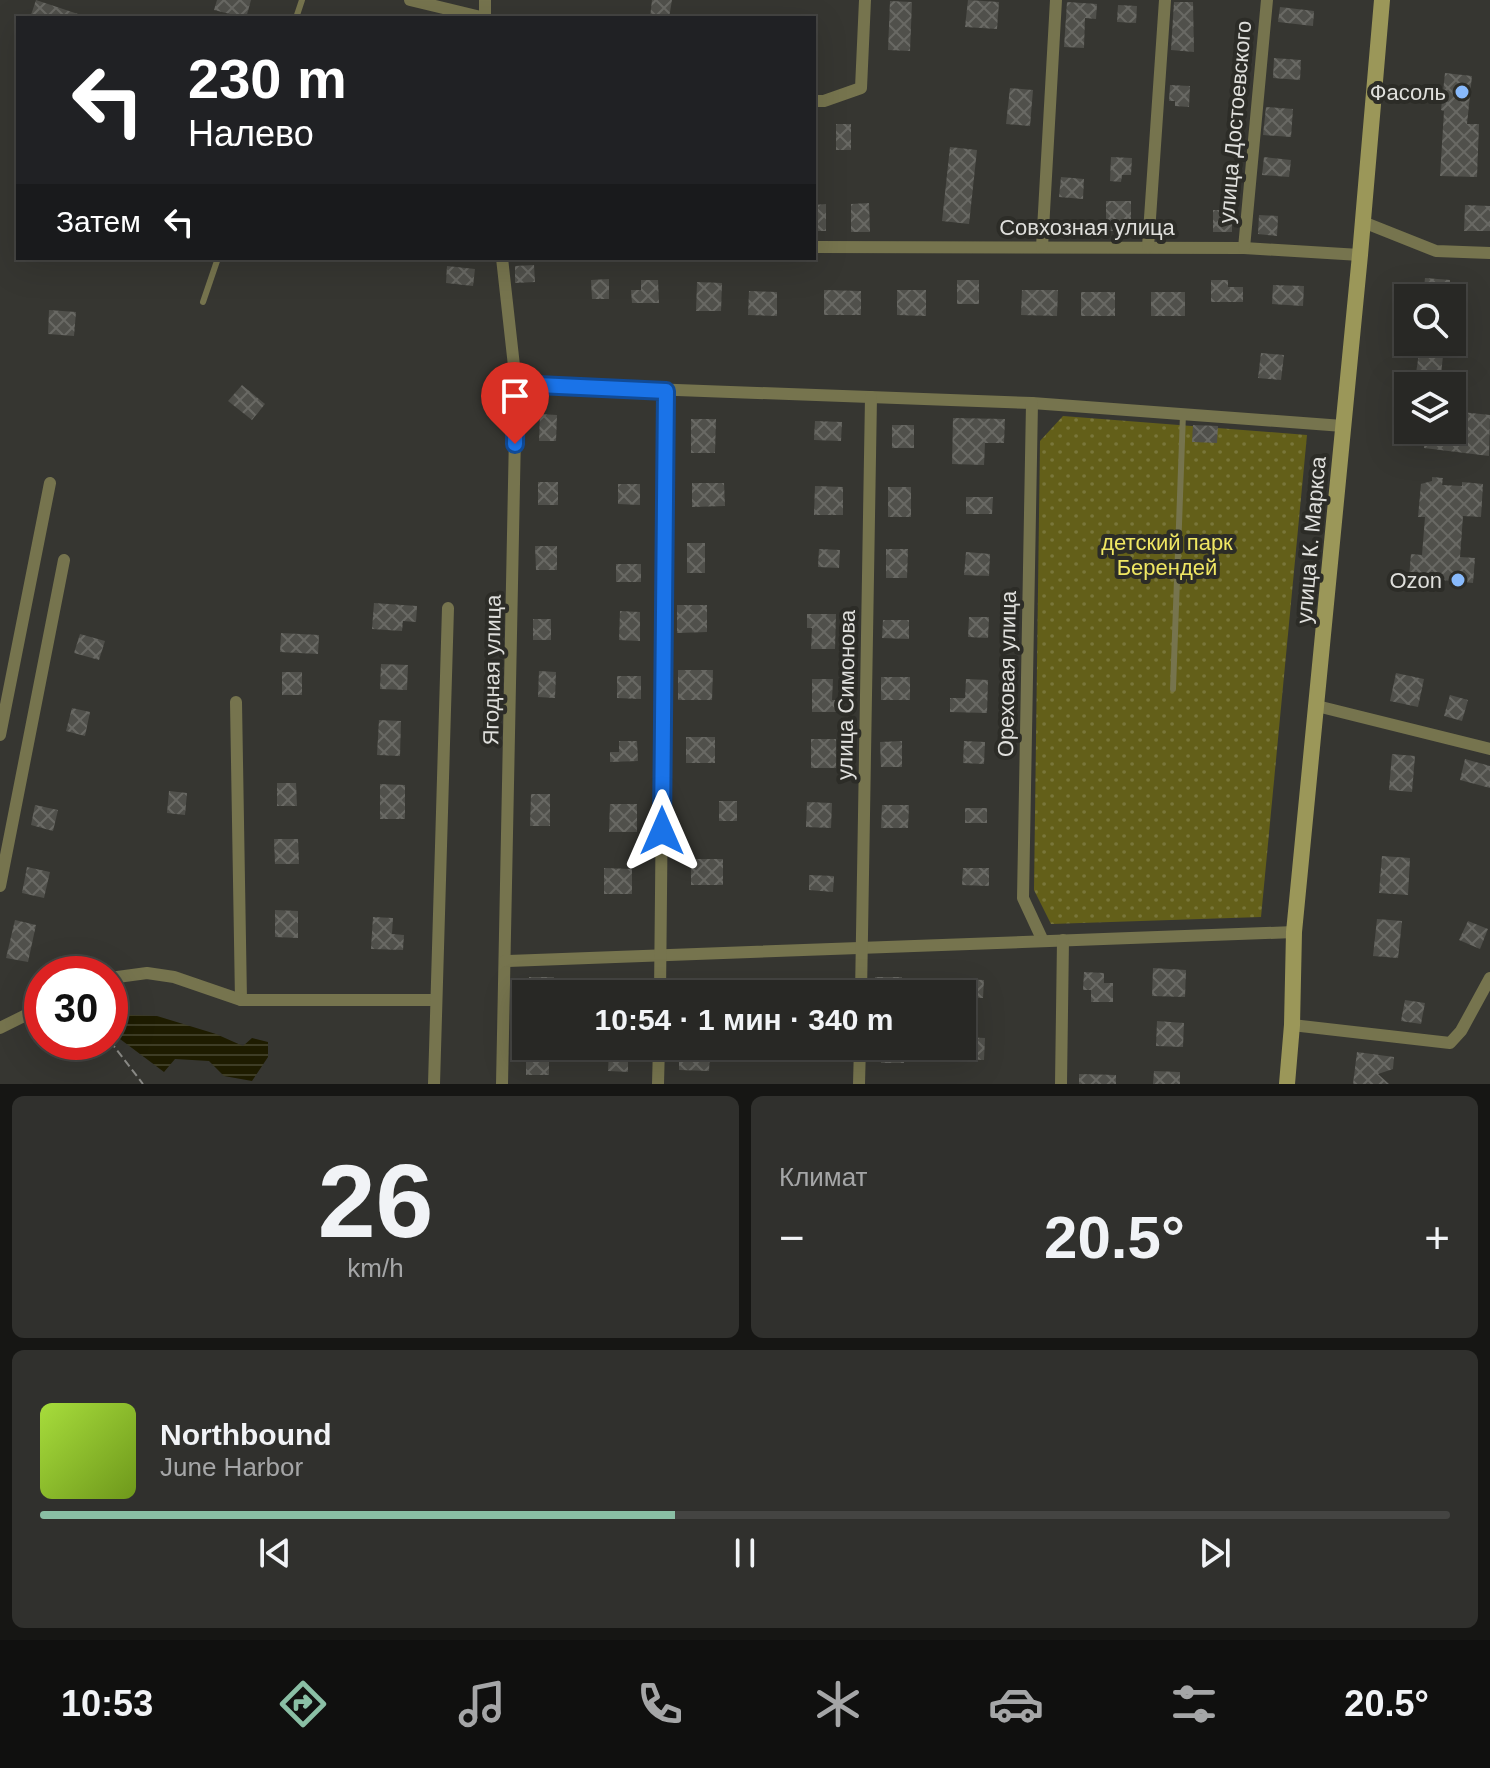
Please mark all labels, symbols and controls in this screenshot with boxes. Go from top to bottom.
street label: улица Достоевского [1214,19,1256,225]
text: 230 m [188,47,347,110]
icon: left [56,48,160,152]
place label: Фасоль [1370,80,1446,105]
marker: Фасоль [1453,83,1471,101]
text: Налево [188,113,314,154]
icon: left [157,200,201,244]
text: Затем [56,205,141,238]
street label: Совхозная улица [999,215,1176,240]
map controls [1394,284,1466,444]
button: search [1394,284,1466,356]
pin [481,362,549,444]
button: layers [1394,372,1466,444]
icon: arrive [493,374,537,418]
street label: улица К. Маркса [1291,455,1331,625]
park label: детский парк Берендей [1101,530,1233,580]
place label: Ozon [1389,568,1442,593]
marker: Ozon [1449,571,1467,589]
street label: Ореховая улица [993,590,1021,757]
street label: Ягодная улица [478,594,506,746]
street label: улица Симонова [832,609,860,780]
position arrow [620,789,704,873]
speed limit sign: 30 [24,956,128,1060]
text: 10:54 · 1 мин · 340 m [595,1003,893,1036]
text: 26 [318,1143,433,1259]
text: Климат [779,1162,868,1192]
text: 20.5° [1044,1204,1185,1271]
text: − [779,1213,805,1262]
text: + [1424,1213,1450,1262]
text: km/h [347,1253,404,1283]
text: Northbound [160,1418,332,1451]
text: June Harbor [160,1452,303,1482]
icon: previous [253,1531,297,1575]
icon: pause [723,1531,767,1575]
icon: next [1193,1531,1237,1575]
icon: directions [275,1676,331,1732]
icon: music [454,1676,510,1732]
icon: phone [632,1676,688,1732]
icon: climate [810,1676,866,1732]
icon: car [988,1676,1044,1732]
icon: filters [1166,1676,1222,1732]
text: 10:53 [61,1683,153,1724]
text: 20.5° [1344,1683,1429,1724]

